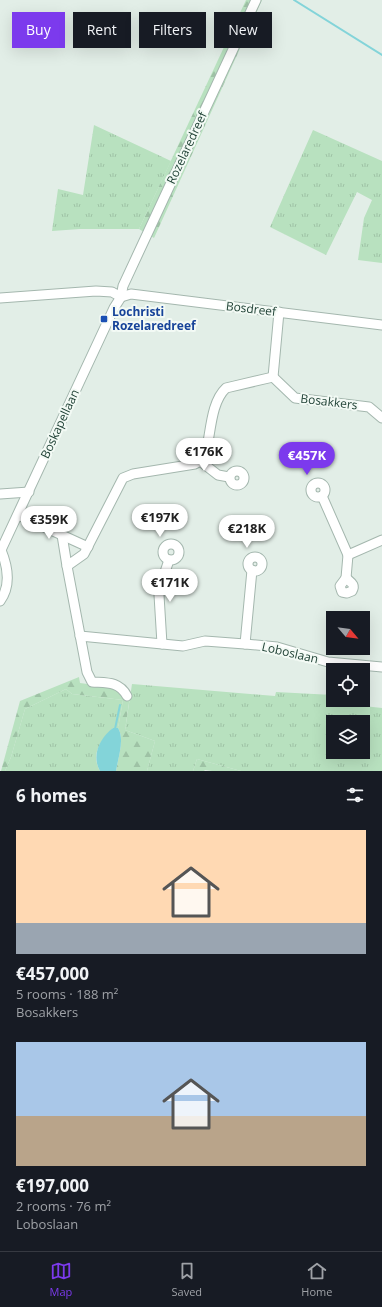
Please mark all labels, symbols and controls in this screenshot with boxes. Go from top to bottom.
chip: Buy [12,12,65,48]
chip: Rent [73,12,131,48]
chip: Filters [139,12,206,48]
chip: New [214,12,272,48]
street label: Rozelaredreef [162,108,211,187]
street label: Bosdreef [225,297,278,320]
place label: Lochristi Rozelaredreef [112,303,197,334]
marker: Lochristi Rozelaredreef [99,314,109,324]
street label: Boskapellaan [36,386,83,461]
street label: Bosakkers [300,390,359,413]
pin: €176K [176,438,232,472]
text: €176K [185,442,223,460]
pin: €457K [279,442,335,476]
text: €457K [288,446,326,464]
pin: €197K [132,504,188,538]
pin: €359K [21,506,77,540]
text: €197K [141,508,179,526]
text: €359K [30,510,68,528]
pin: €218K [219,515,275,549]
text: €218K [228,519,266,537]
pin: €171K [142,569,198,603]
text: €171K [151,573,189,591]
north arrow [326,611,370,655]
map controls [326,611,370,759]
street label: Loboslaan [260,638,320,667]
button: locate [326,663,370,707]
button: layers [326,715,370,759]
text: 6 homes [16,784,87,807]
icon: filters [344,784,366,806]
icon: home [155,856,227,928]
text: €457,000 [16,962,89,985]
text: 5 rooms · 188 m² [16,985,118,1003]
text: Bosakkers [16,1003,78,1021]
icon: home [155,1068,227,1140]
text: €197,000 [16,1174,89,1197]
text: 2 rooms · 76 m² [16,1197,111,1215]
text: Loboslaan [16,1215,78,1233]
tab: Map [50,1260,72,1299]
tab: Saved [172,1260,202,1299]
tab: Home [301,1260,332,1299]

